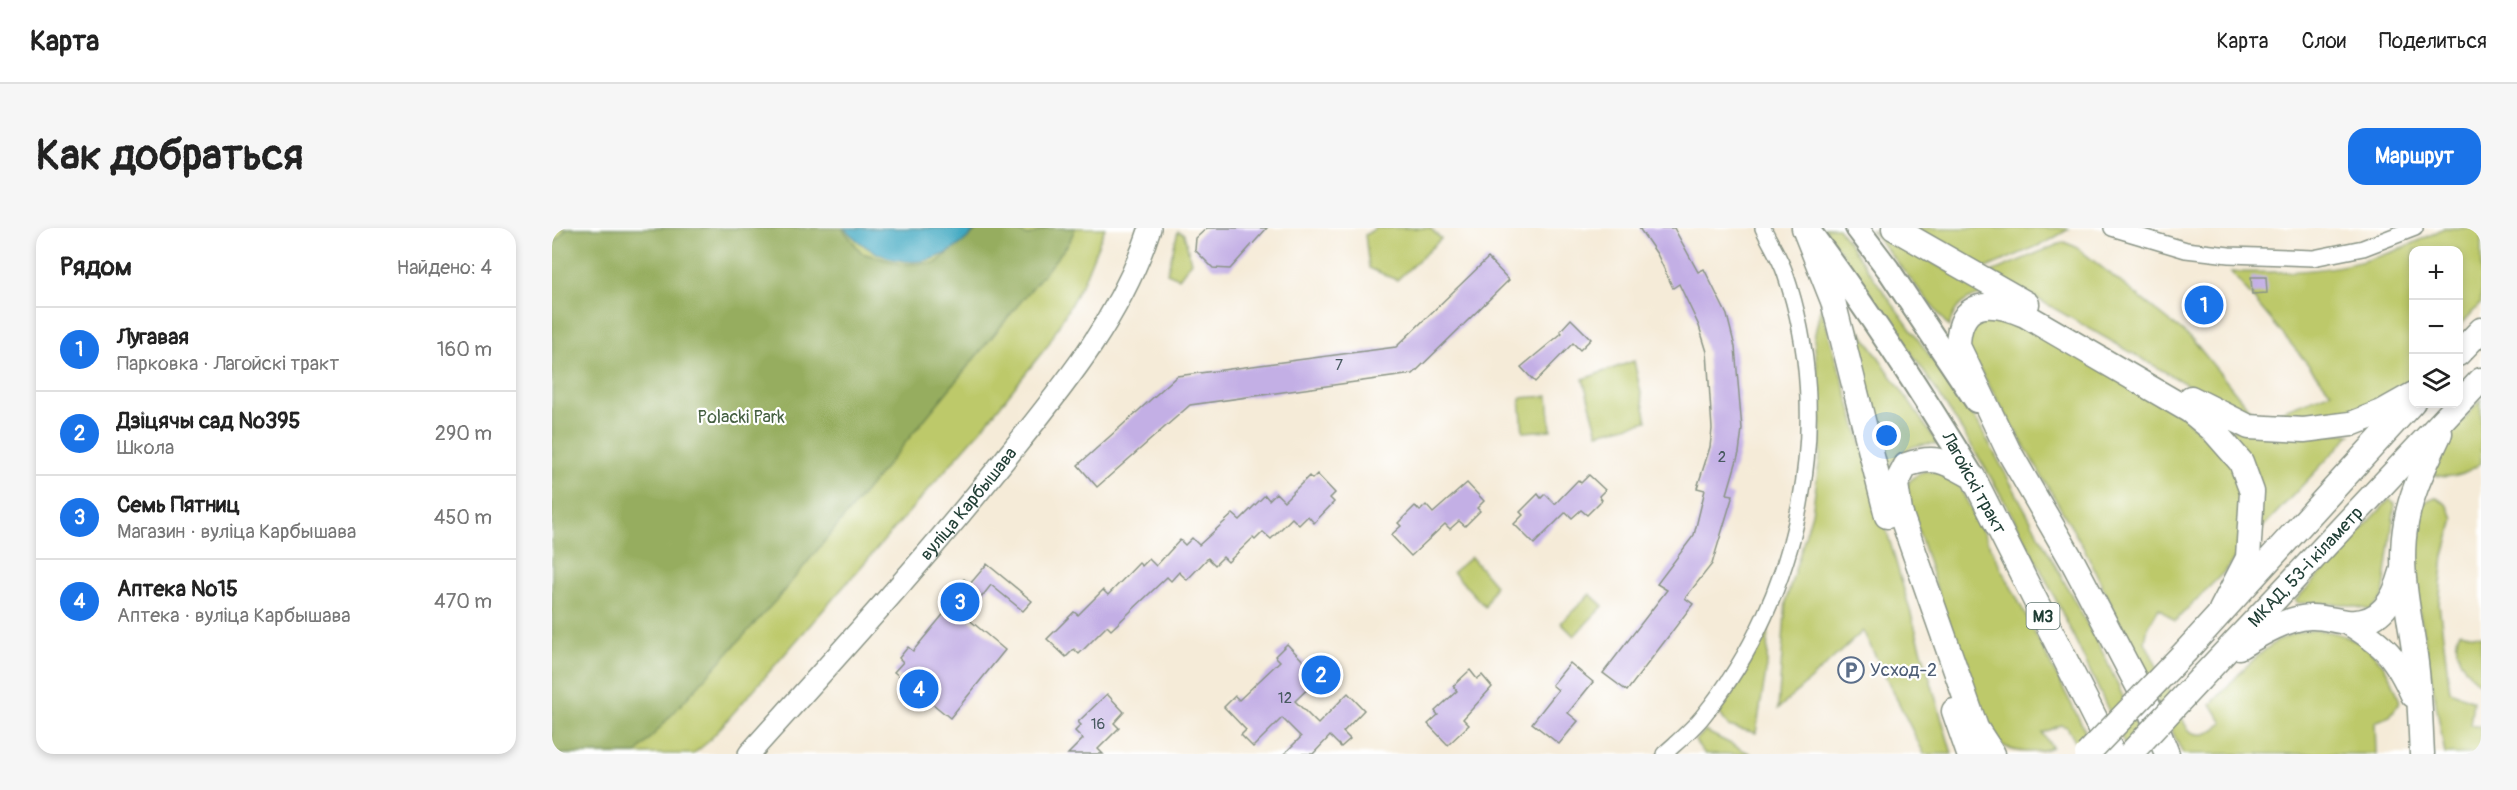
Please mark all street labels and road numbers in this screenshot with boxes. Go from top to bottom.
street label: Лагойскі тракт [1936,427,2011,538]
street label: вуліца Карбышава [915,442,1022,565]
street label: МКАД, 53-і кіламетр [2243,502,2368,632]
road number: М3 [2026,603,2060,629]

